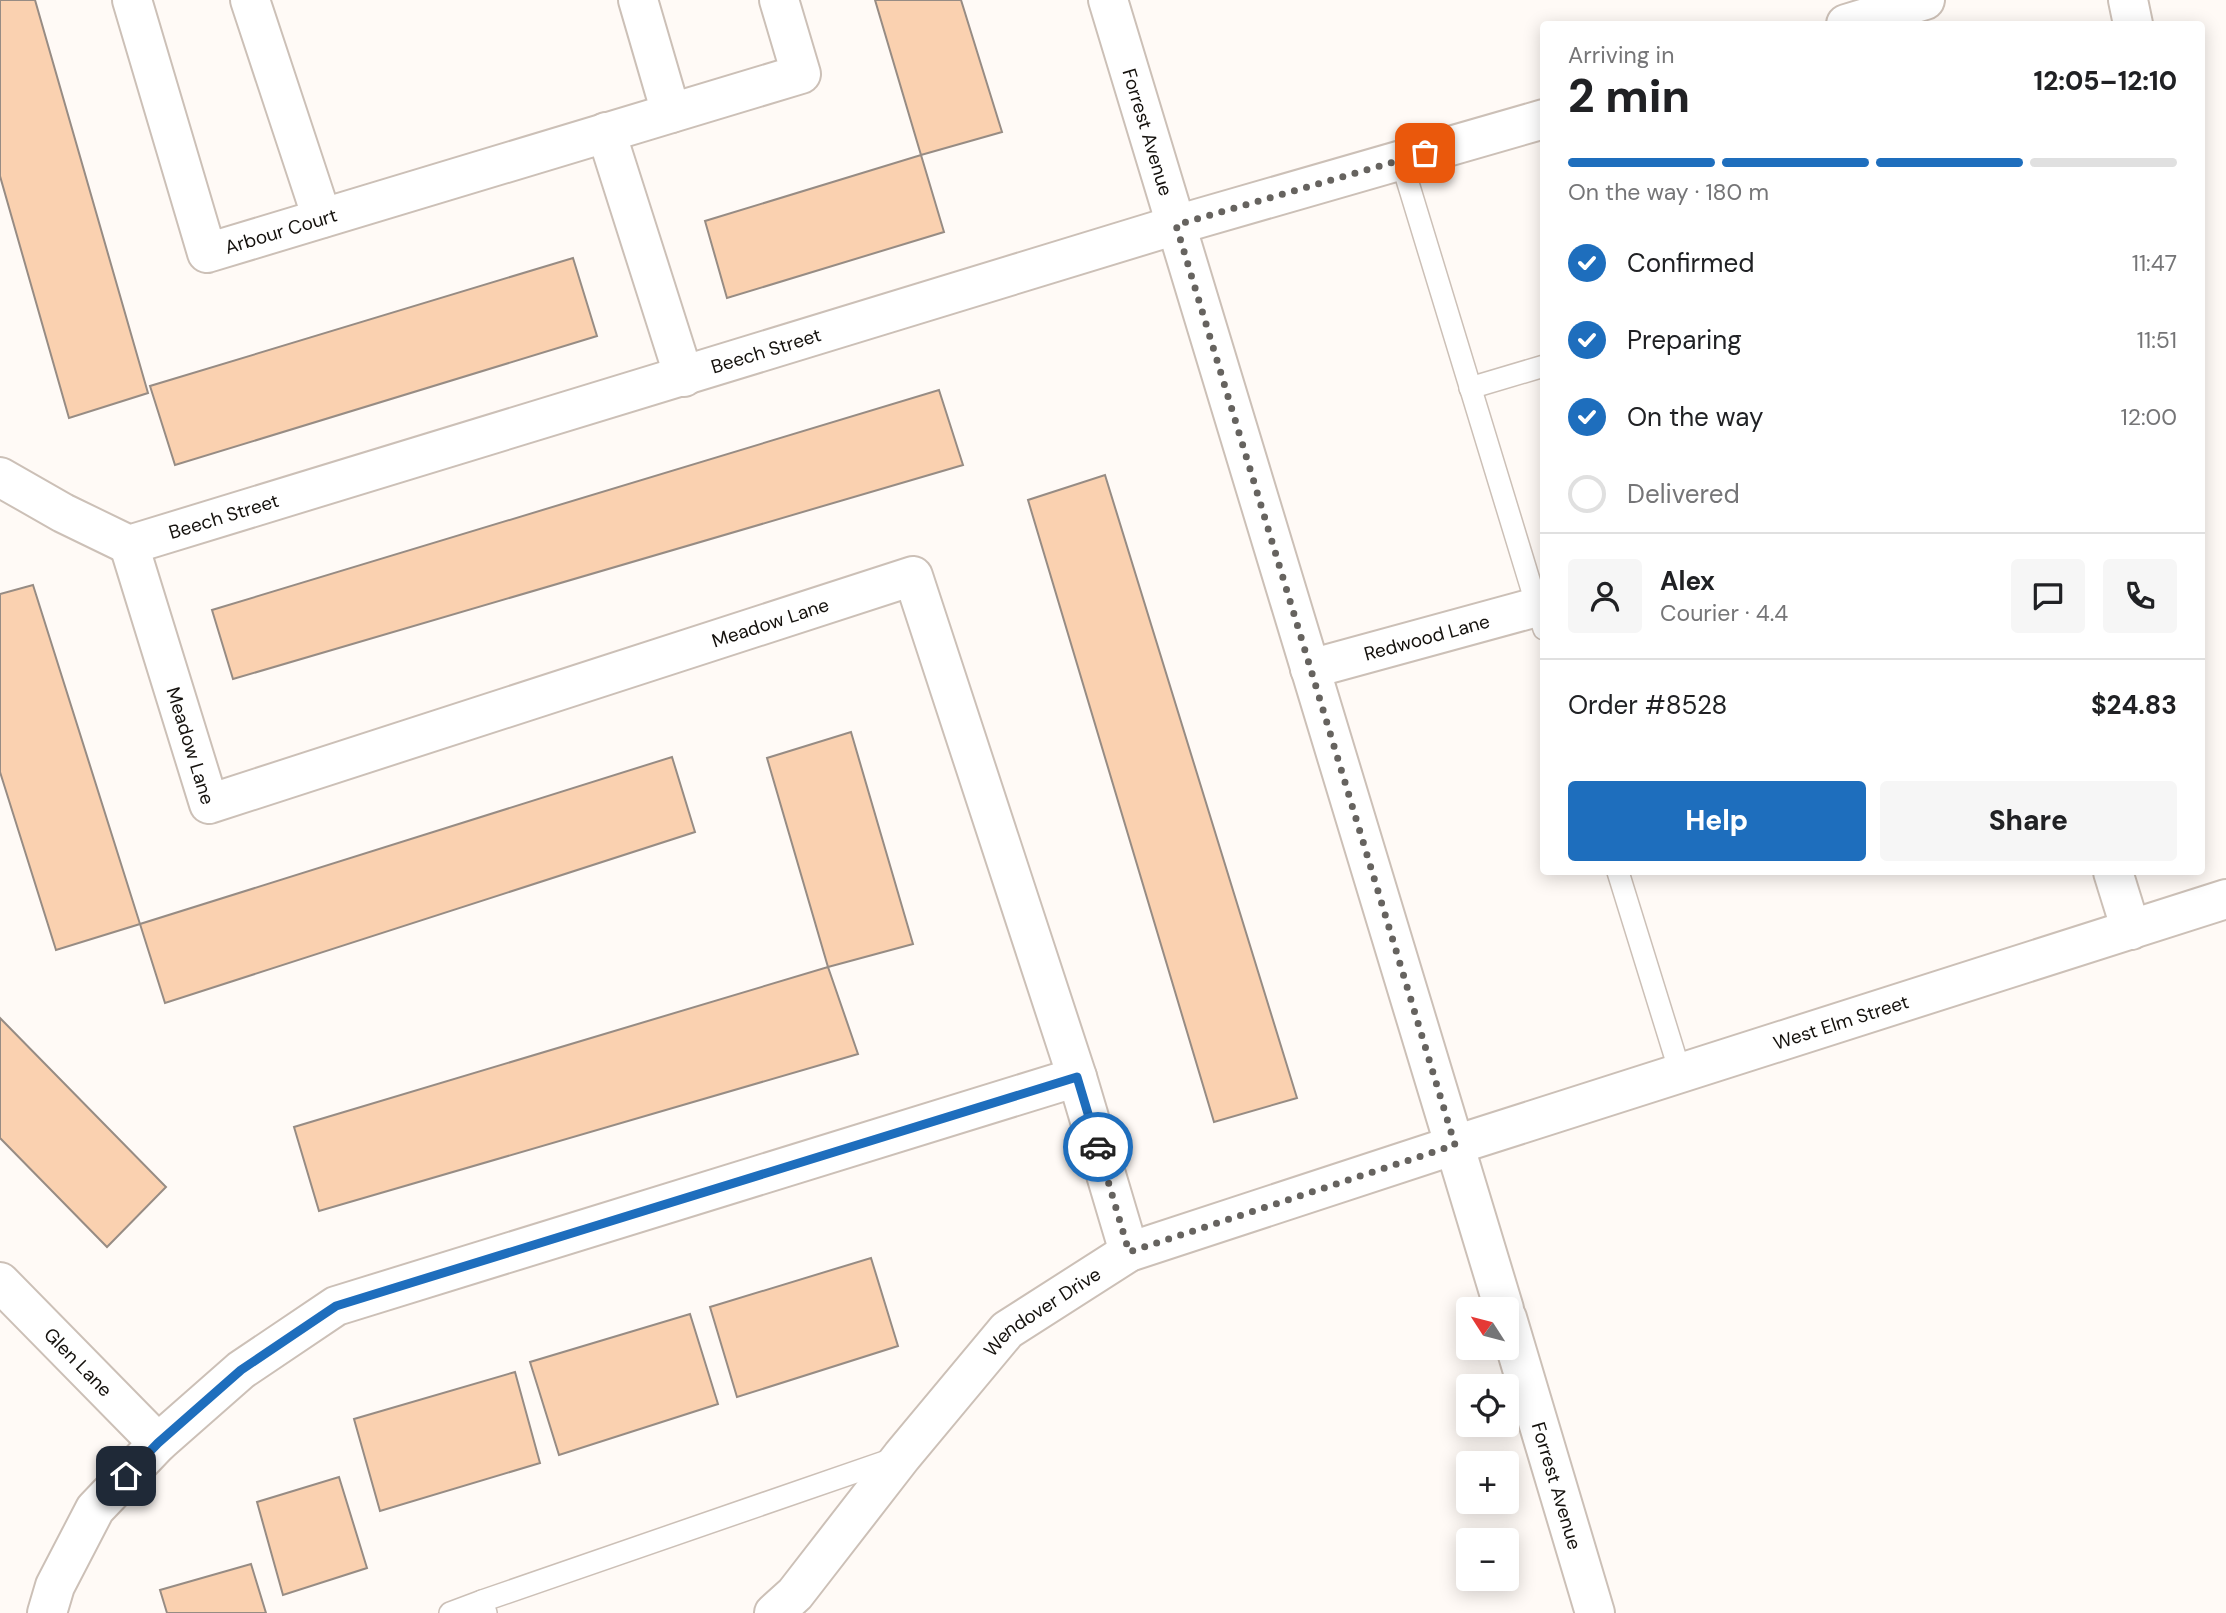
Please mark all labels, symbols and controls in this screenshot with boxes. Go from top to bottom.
text: Arriving in [1568,40,1674,70]
text: 12:05–12:10 [2034,64,2177,98]
street label: Forrest Avenue [1116,66,1179,199]
text: 2 min [1568,66,1690,126]
pin [1395,123,1455,183]
icon: bag [1406,134,1444,172]
text: On the way · 180 m [1568,177,1769,207]
street label: Arbour Court [222,203,340,260]
icon: check [1568,244,1606,282]
text: Confirmed [1627,246,1754,280]
text: 11:47 [2132,248,2177,278]
icon: check [1568,321,1606,359]
street label: Beech Street [708,322,824,379]
text: Preparing [1627,323,1742,357]
text: 11:51 [2137,325,2177,355]
icon: check [1568,398,1606,436]
text: On the way [1627,400,1763,434]
text: 12:00 [2120,402,2177,432]
text: Delivered [1627,477,1740,511]
street label: Beech Street [166,488,282,545]
button: person [1568,559,1642,633]
button: chat [2011,559,2085,633]
button: phone [2103,559,2177,633]
text: Alex [1660,564,1715,598]
street label: Meadow Lane [709,592,832,653]
text: Courier · 4.4 [1660,598,1788,628]
street label: Redwood Lane [1361,608,1492,667]
street label: Meadow Lane [161,684,220,808]
text: Order #8528 [1568,688,1727,722]
text: $24.83 [2091,688,2177,722]
button: Help [1568,781,1866,861]
button: Share [1880,781,2177,861]
street label: West Elm Street [1770,989,1912,1056]
courier [1063,1112,1133,1182]
icon: car [1079,1128,1117,1166]
street label: Wendover Drive [978,1261,1106,1362]
north arrow [1456,1297,1519,1360]
map controls [1456,1297,1519,1591]
street label: Glen Lane [39,1322,118,1402]
button: locate [1456,1374,1519,1437]
street label: Forrest Avenue [1526,1419,1587,1553]
pin [96,1446,156,1506]
button: + [1456,1451,1519,1514]
icon: home [107,1457,145,1495]
button: − [1456,1528,1519,1591]

